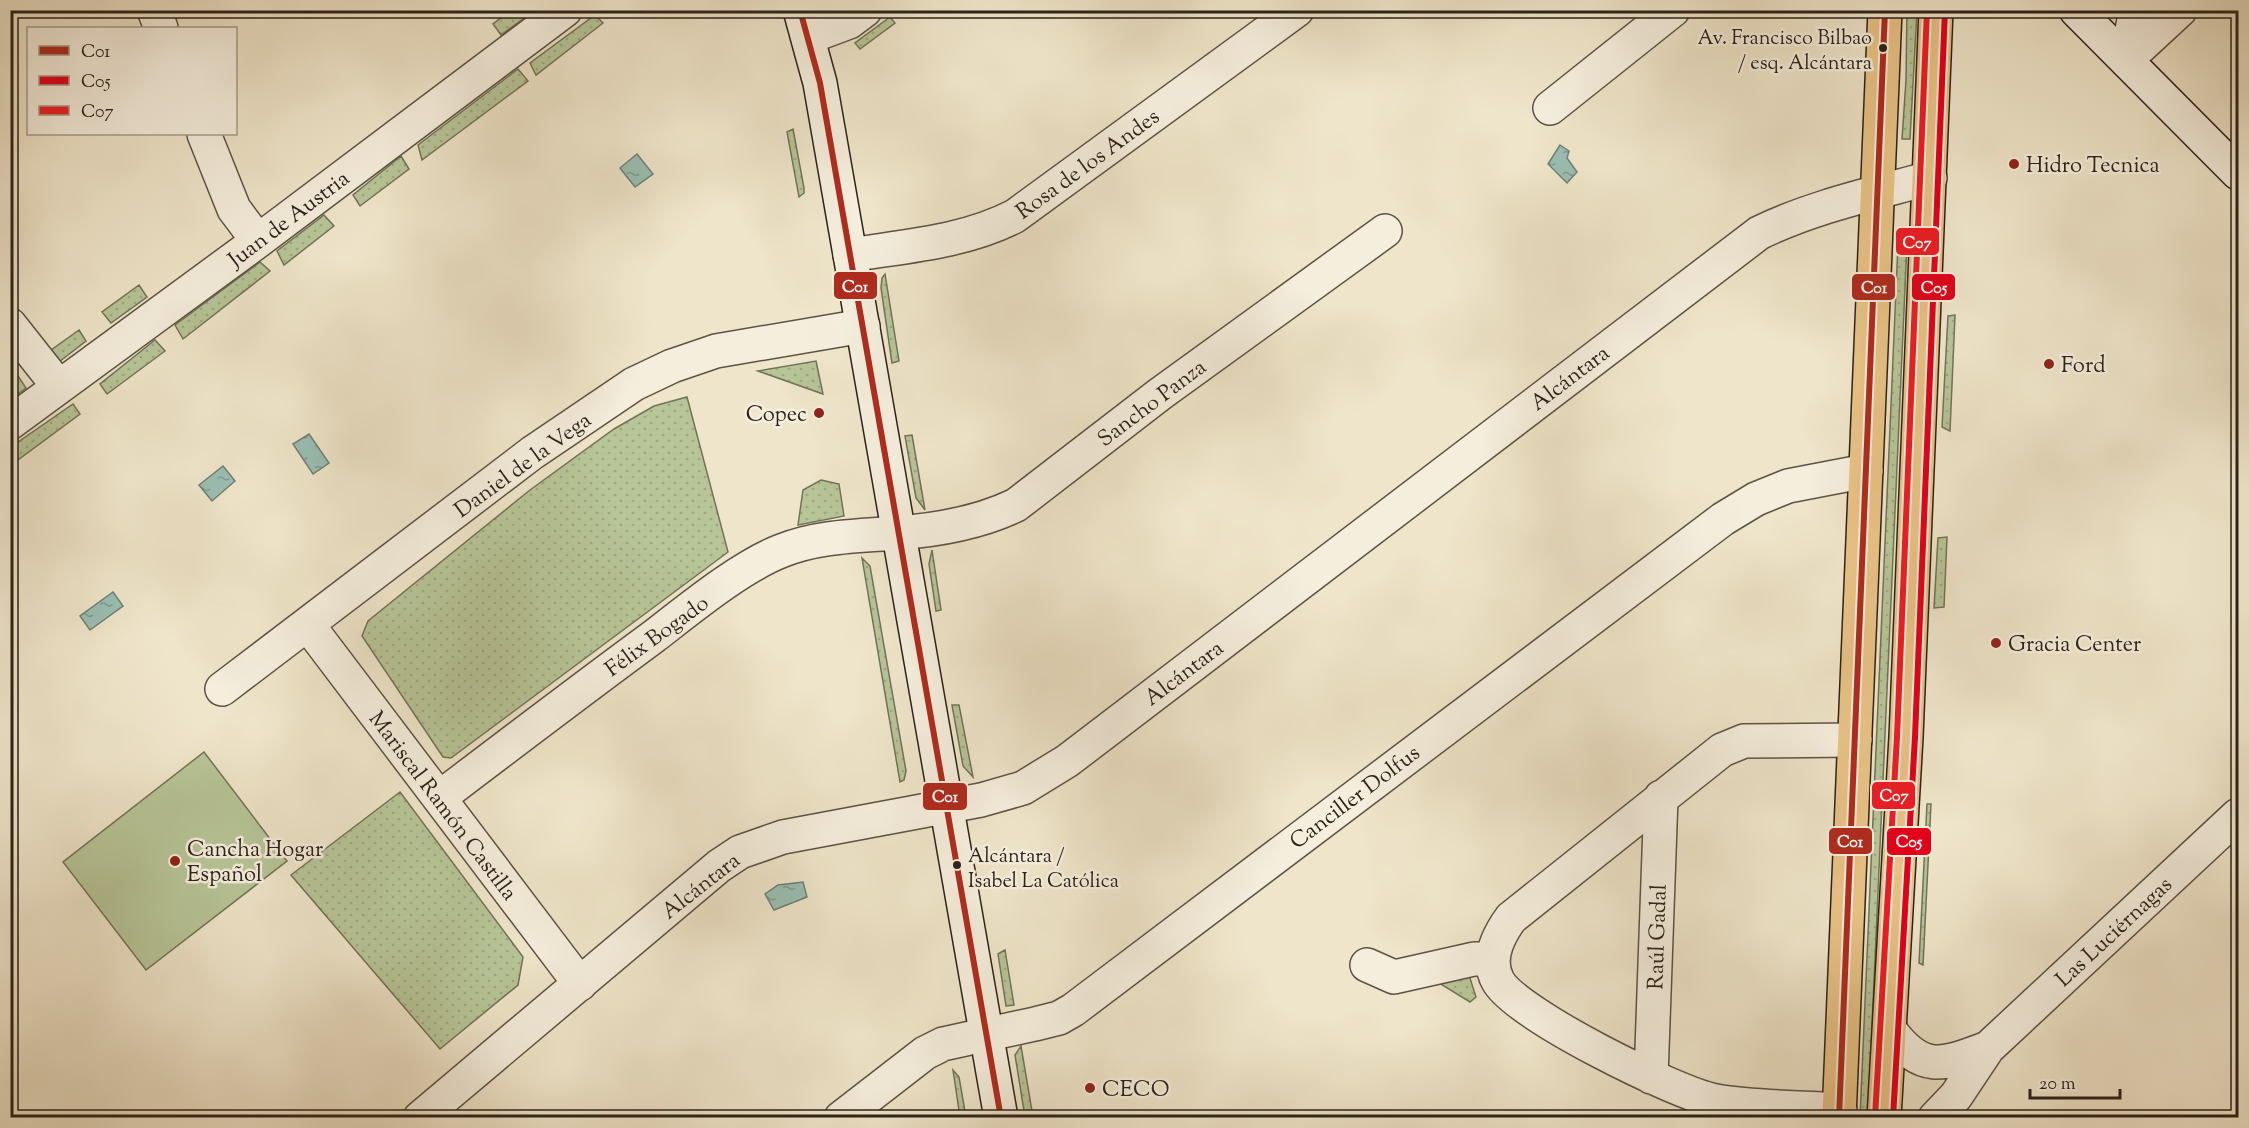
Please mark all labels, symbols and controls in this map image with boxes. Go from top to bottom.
place label: Av. Francisco Bilbao / esq. Alcántara [1697,25,1872,79]
legend [27,27,237,135]
text: C01 [81,40,110,66]
marker: Av. Francisco Bilbao / esq. Alcántara [1877,42,1889,54]
text: C05 [81,70,111,96]
text: C07 [81,100,114,126]
street label: Rosa de los Andes [1010,102,1167,229]
place label: Hidro Tecnica [2026,151,2160,183]
marker: Hidro Tecnica [2007,157,2021,171]
street label: Juan de Austria [222,164,357,277]
line badge: C07 [1895,227,1940,256]
text: C07 [1903,233,1932,256]
line badge: C01 [833,271,878,300]
line badge: C01 [1851,273,1896,301]
line badge: C05 [1911,273,1956,301]
text: C01 [842,277,869,300]
text: C01 [1861,278,1888,301]
text: C05 [1921,278,1948,301]
street label: Alcántara [1524,339,1617,420]
place label: Ford [2061,351,2106,383]
street label: Sancho Panza [1092,353,1214,456]
marker: Ford [2042,357,2056,371]
place label: Copec [746,400,807,432]
street label: Daniel de la Vega [449,406,599,527]
marker: Copec [812,406,826,420]
street label: Félix Bogado [599,589,716,686]
place label: Gracia Center [2008,630,2141,662]
street label: Alcántara [1138,634,1231,715]
marker: Gracia Center [1989,636,2003,650]
street label: Mariscal Ramón Castilla [360,705,524,908]
street label: Canciller Dolfus [1284,739,1428,858]
line badge: C07 [1871,781,1916,810]
line badge: C01 [922,782,968,811]
text: C07 [1880,786,1909,809]
text: C01 [932,787,959,810]
line badge: C01 [1828,827,1873,855]
line badge: C05 [1886,827,1932,856]
text: C01 [1837,832,1864,855]
text: C05 [1896,832,1923,855]
place label: Cancha Hogar Español [187,835,323,892]
place label: Alcántara / Isabel La Católica [968,843,1119,897]
street label: Alcántara [656,846,748,928]
marker: Cancha Hogar Español [168,854,182,868]
marker: Alcántara / Isabel La Católica [951,859,963,871]
street label: Las Luciérnagas [2049,870,2181,996]
street label: Raúl Gadal [1641,884,1677,990]
scale bar [2030,1062,2120,1100]
text: 20 m [2039,1072,2076,1098]
place label: CECO [1102,1075,1170,1107]
marker: CECO [1083,1081,1097,1095]

